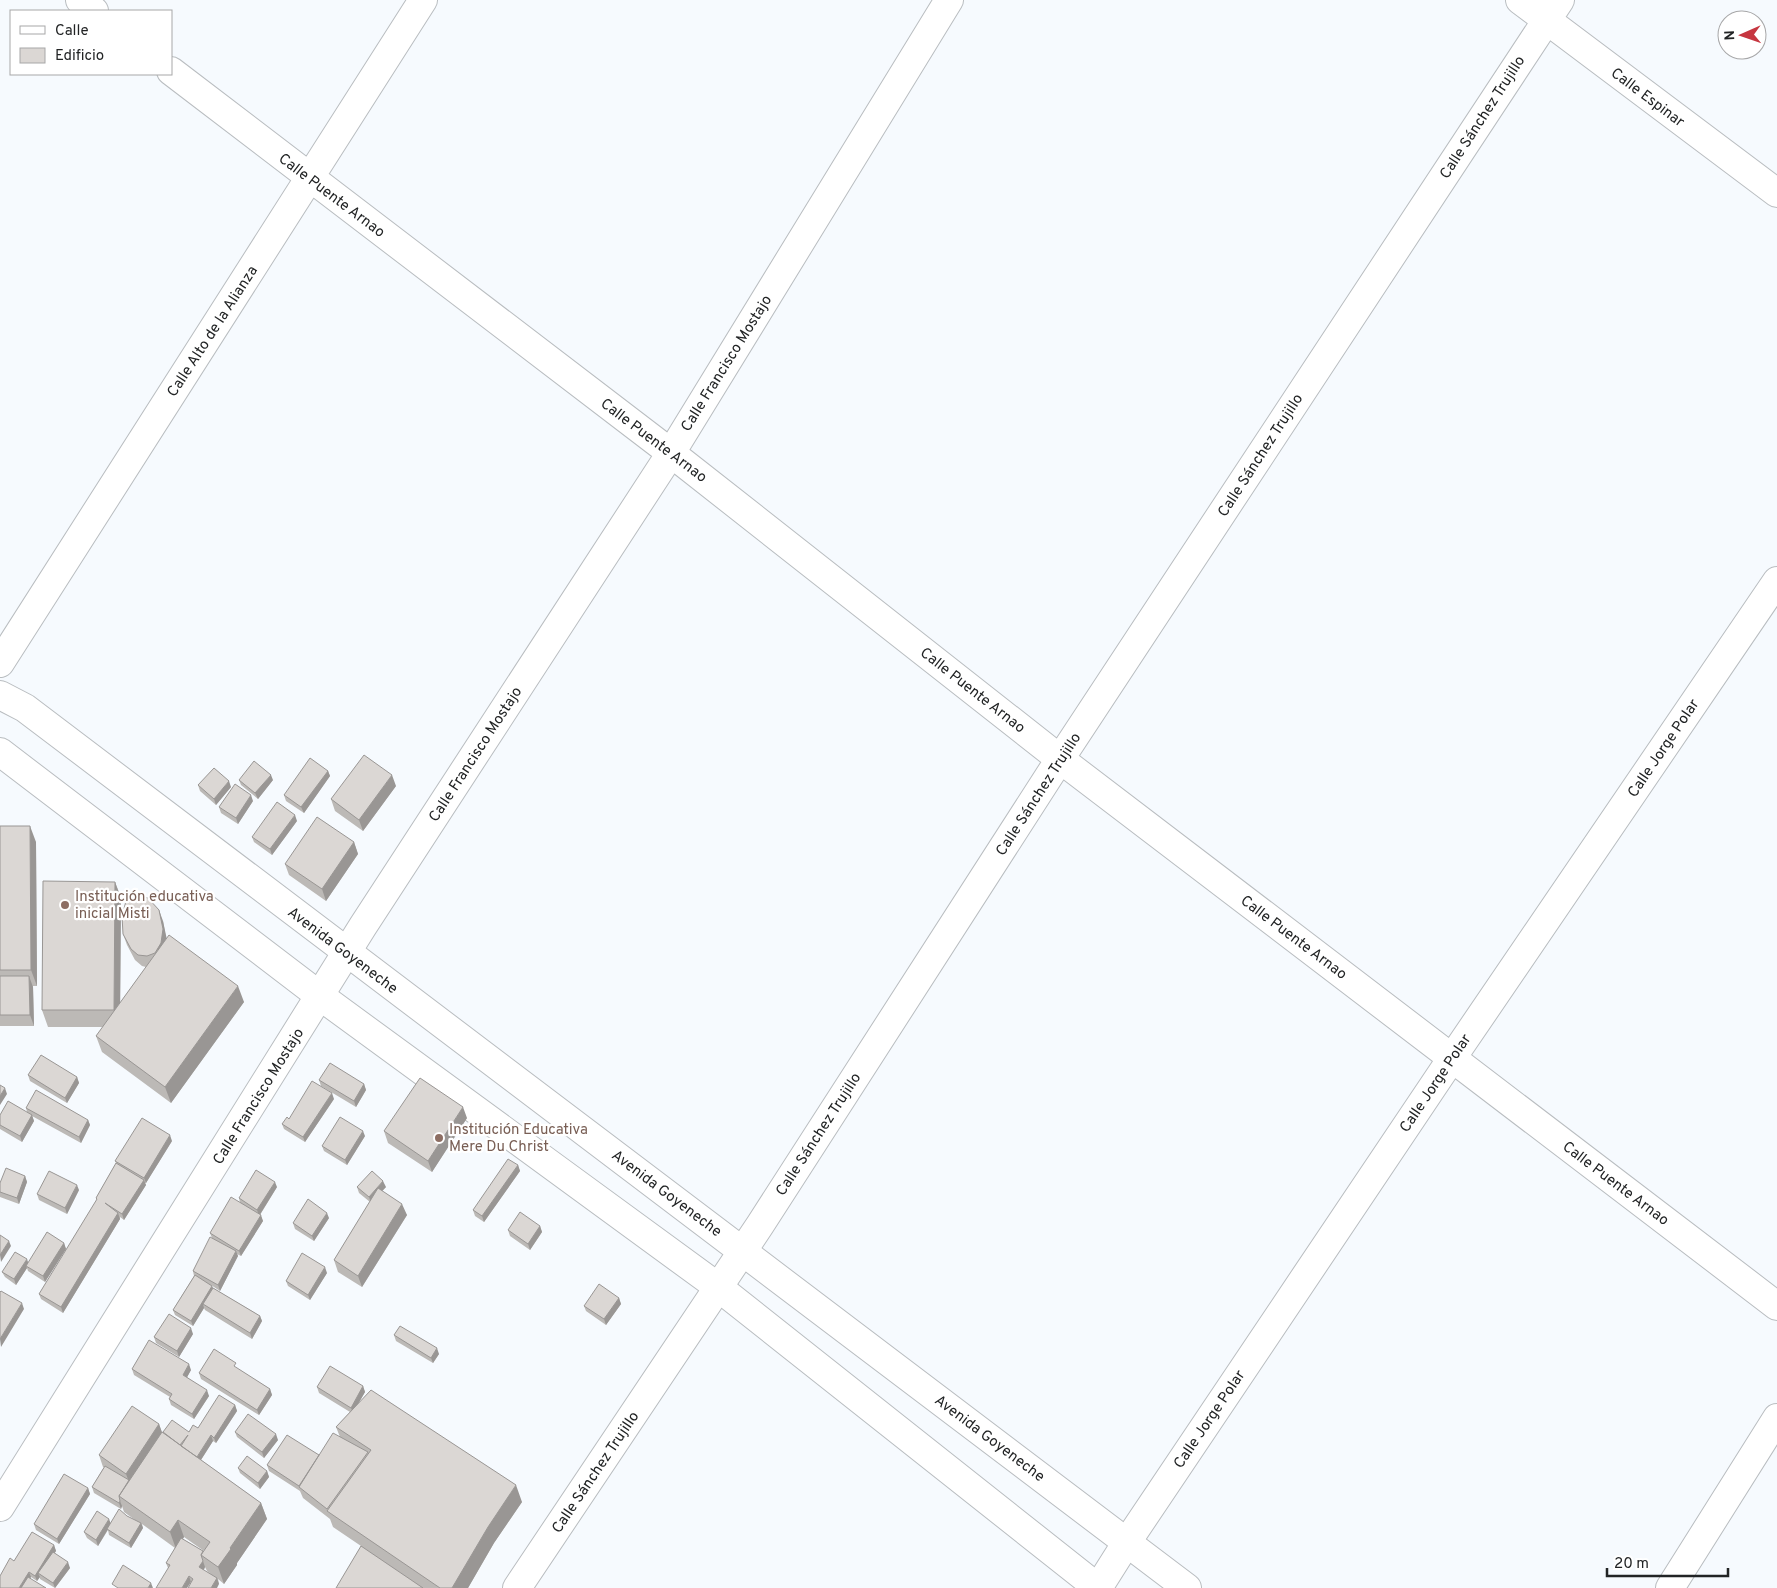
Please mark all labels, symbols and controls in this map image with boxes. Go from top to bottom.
legend [10,10,172,75]
north arrow [1717,10,1767,60]
text: Calle [55,22,89,41]
text: N [1722,30,1739,41]
text: Edificio [55,47,104,66]
street label: Calle Sánchez Trujillo [1436,53,1530,183]
street label: Calle Espinar [1606,64,1688,132]
street label: Calle Puente Arnao [274,150,388,242]
street label: Calle Alto de la Alianza [164,263,263,401]
street label: Calle Francisco Mostajo [677,292,777,436]
street label: Calle Sánchez Trujillo [1214,391,1308,521]
street label: Calle Puente Arnao [596,395,710,487]
street label: Calle Puente Arnao [916,644,1029,738]
street label: Calle Francisco Mostajo [425,684,527,826]
street label: Calle Jorge Polar [1624,696,1704,802]
street label: Calle Sánchez Trujillo [992,730,1086,860]
place label: Institución educativa inicial Misti [75,888,214,924]
street label: Calle Puente Arnao [1236,892,1350,984]
marker: Institución educativa inicial Misti [59,899,71,911]
street label: Avenida Goyeneche [283,903,401,999]
street label: Calle Francisco Mostajo [209,1025,309,1169]
street label: Calle Jorge Polar [1396,1031,1476,1137]
street label: Calle Sánchez Trujillo [772,1070,866,1200]
place label: Institución Educativa Mere Du Christ [449,1121,588,1157]
marker: Institución Educativa Mere Du Christ [433,1132,445,1144]
street label: Calle Puente Arnao [1558,1138,1672,1230]
street label: Avenida Goyeneche [607,1146,725,1242]
street label: Calle Jorge Polar [1170,1367,1250,1473]
street label: Avenida Goyeneche [930,1391,1048,1487]
street label: Calle Sánchez Trujillo [548,1408,644,1537]
scale bar [1607,1546,1728,1578]
text: 20 m [1614,1555,1649,1574]

